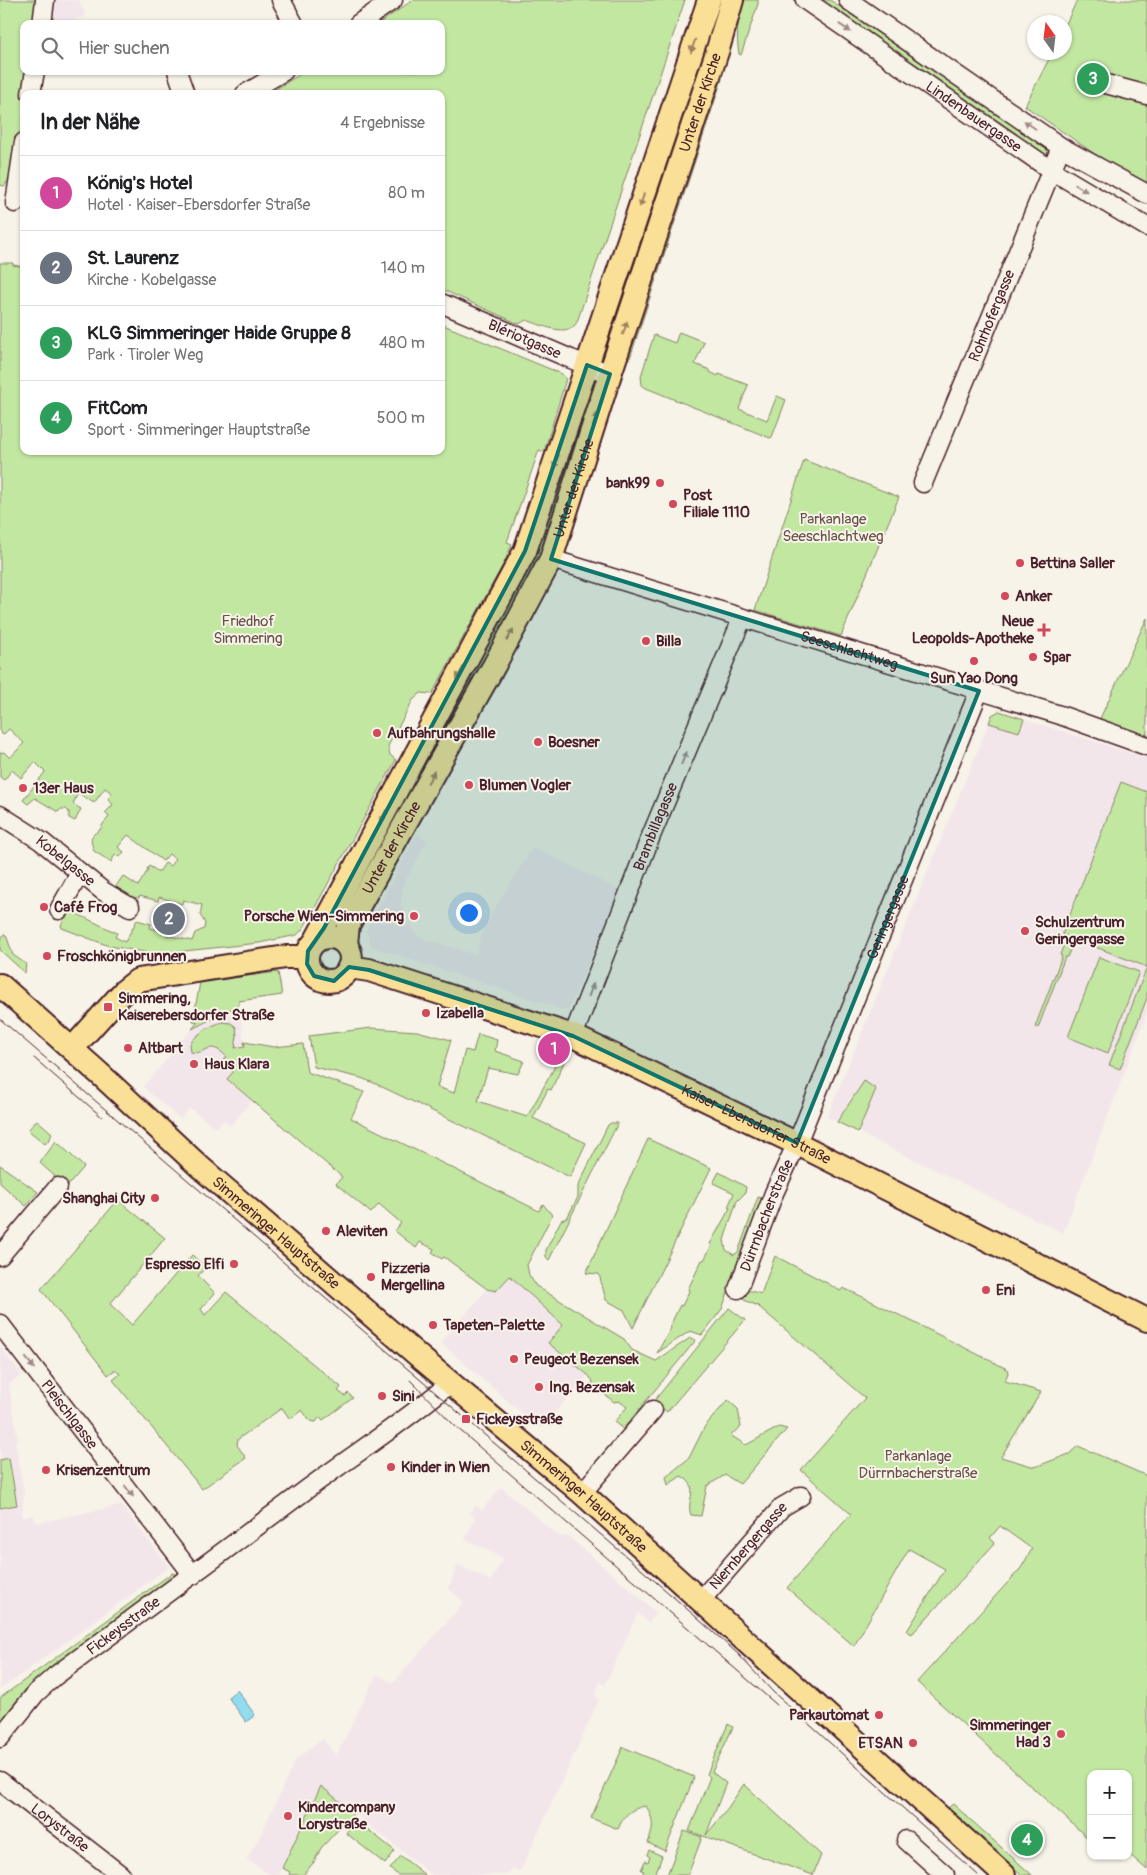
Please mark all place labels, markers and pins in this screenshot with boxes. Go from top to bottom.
pin: 3 [1077,60,1109,98]
place label: bank99 [606,474,650,493]
marker: bank99 [654,477,666,489]
place label: Post Filiale 1110 [683,486,750,522]
marker: Post Filiale 1110 [667,498,679,510]
place label: Bettina Saller [1030,554,1115,573]
marker: Bettina Saller [1014,557,1026,569]
place label: Anker [1015,587,1053,606]
marker: Anker [999,590,1011,602]
place label: Neue Leopolds-Apotheke [912,612,1035,648]
marker: Neue Leopolds-Apotheke [1038,624,1050,636]
place label: Billa [656,632,681,651]
marker: Billa [640,635,652,647]
place label: Spar [1043,648,1072,667]
marker: Spar [1027,651,1039,663]
marker: Sun Yao Dong [968,655,980,667]
place label: Sun Yao Dong [930,669,1018,688]
place label: Aufbahrungshalle [387,724,496,743]
marker: Aufbahrungshalle [371,727,383,739]
place label: Boesner [548,733,601,752]
marker: Boesner [532,736,544,748]
place label: Blumen Vogler [479,776,572,795]
place label: 13er Haus [33,779,94,798]
marker: Blumen Vogler [463,779,475,791]
marker: 13er Haus [17,782,29,794]
place label: Café Frog [54,898,118,917]
pin: 2 [153,900,185,938]
marker: Café Frog [38,901,50,913]
place label: Porsche Wien-Simmering [244,907,404,926]
marker: Porsche Wien-Simmering [408,910,420,922]
place label: Schulzentrum Geringergasse [1035,913,1125,949]
marker: Schulzentrum Geringergasse [1019,925,1031,937]
place label: Froschkönigbrunnen [57,947,187,966]
marker: Froschkönigbrunnen [41,950,53,962]
place label: Simmering, Kaiserebersdorfer Straße [118,989,275,1025]
marker: Simmering, Kaiserebersdorfer Straße [102,1001,114,1013]
place label: Izabella [436,1004,484,1023]
marker: Izabella [420,1007,432,1019]
pin: 1 [538,1030,570,1068]
place label: Altbart [138,1039,184,1058]
marker: Altbart [122,1042,134,1054]
place label: Haus Klara [204,1055,270,1074]
marker: Haus Klara [188,1058,200,1070]
place label: Shanghai City [62,1189,146,1208]
marker: Shanghai City [149,1192,161,1204]
place label: Aleviten [336,1222,388,1241]
marker: Aleviten [320,1225,332,1237]
place label: Espresso Elfi [145,1255,224,1274]
marker: Espresso Elfi [228,1258,240,1270]
place label: Pizzeria Mergellina [381,1259,445,1295]
marker: Pizzeria Mergellina [365,1271,377,1283]
place label: Eni [996,1281,1015,1300]
marker: Eni [980,1284,992,1296]
place label: Tapeten-Palette [442,1316,545,1335]
marker: Tapeten-Palette [427,1319,439,1331]
place label: Peugeot Bezensek [524,1350,640,1369]
marker: Peugeot Bezensek [508,1353,520,1365]
place label: Ing. Bezensak [549,1378,635,1397]
marker: Ing. Bezensak [533,1381,545,1393]
place label: Sini [392,1387,415,1406]
marker: Sini [376,1390,388,1402]
place label: Fickeysstraße [476,1410,563,1429]
marker: Fickeysstraße [460,1413,472,1425]
place label: Kinder in Wien [401,1458,490,1477]
place label: Krisenzentrum [56,1461,150,1480]
marker: Kinder in Wien [385,1461,397,1473]
marker: Krisenzentrum [40,1464,52,1476]
place label: Parkautomat [789,1706,870,1725]
marker: Parkautomat [873,1709,885,1721]
place label: Simmeringer Had 3 [969,1716,1052,1752]
marker: Simmeringer Had 3 [1055,1728,1067,1740]
place label: ETSAN [858,1734,903,1753]
marker: ETSAN [907,1737,919,1749]
place label: Kindercompany Lorystraße [298,1798,396,1834]
marker: Kindercompany Lorystraße [282,1810,294,1822]
pin: 4 [1011,1821,1043,1859]

